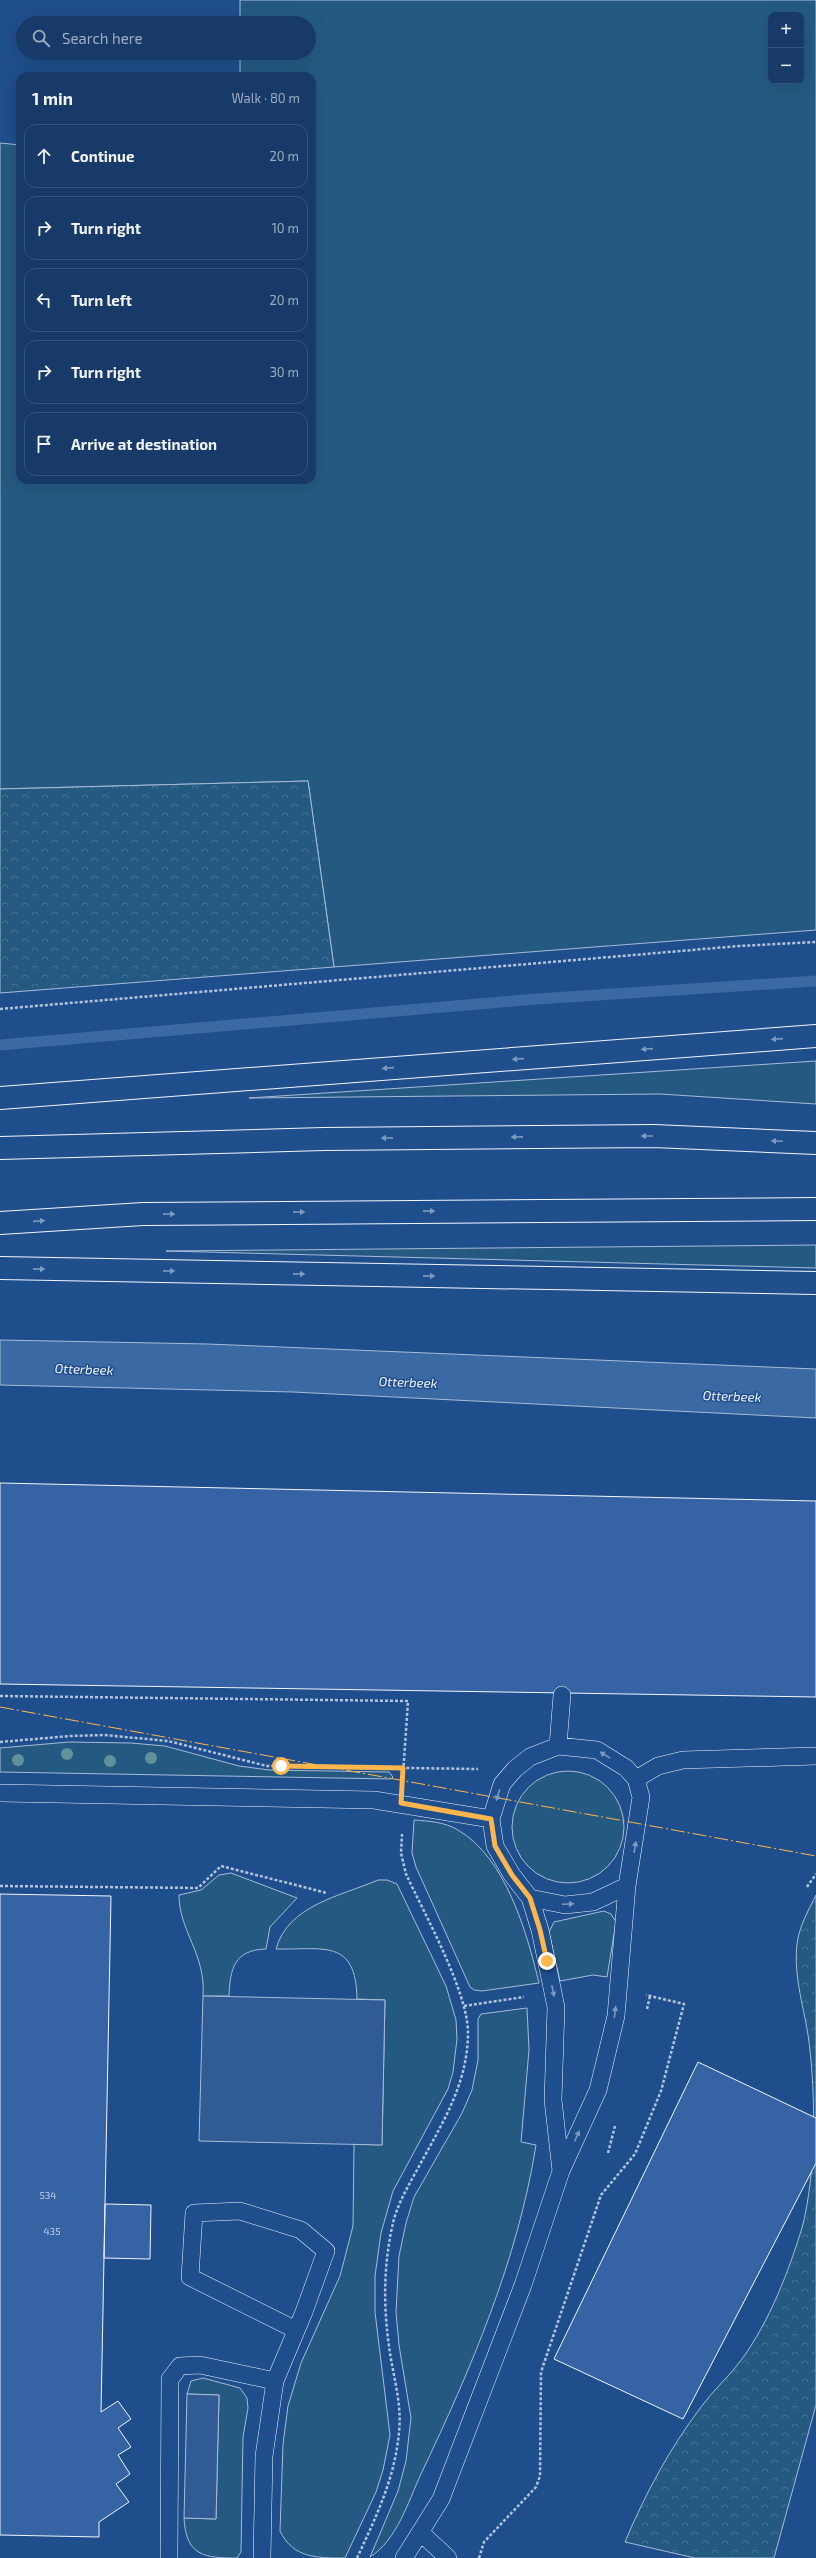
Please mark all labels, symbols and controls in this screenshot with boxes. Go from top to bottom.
map controls [768,12,804,84]
button: + [768,12,804,48]
search box [16,16,316,60]
icon: search [30,27,52,49]
text: Search here [62,29,143,47]
button: − [768,48,804,84]
text: 1 min [32,88,73,108]
text: Walk · 80 m [231,90,300,106]
icon: ahead [33,145,55,167]
text: Continue [71,147,134,165]
text: 20 m [270,148,299,164]
icon: right [33,217,55,239]
text: Turn right [71,219,141,237]
text: 10 m [272,220,299,236]
icon: left [33,289,55,311]
text: Turn left [71,291,132,309]
text: 20 m [270,292,299,308]
icon: right [33,361,55,383]
text: Turn right [71,363,141,381]
text: 30 m [270,364,299,380]
icon: arrive [33,433,55,455]
text: Arrive at destination [71,435,217,453]
one-way arrow [771,1036,783,1043]
one-way arrow [641,1046,653,1052]
one-way arrow [512,1055,524,1062]
one-way arrow [382,1065,394,1072]
one-way arrow [640,1133,653,1139]
one-way arrow [510,1134,523,1140]
one-way arrow [380,1135,393,1141]
one-way arrow [770,1138,783,1144]
one-way arrow [423,1208,436,1214]
one-way arrow [293,1209,306,1215]
one-way arrow [163,1211,176,1217]
one-way arrow [33,1217,45,1224]
one-way arrow [33,1266,46,1272]
one-way arrow [163,1268,176,1274]
one-way arrow [293,1270,305,1277]
one-way arrow [423,1273,436,1279]
water label: Otterbeek [54,1360,114,1378]
water label: Otterbeek [378,1373,438,1391]
water label: Otterbeek [702,1387,762,1405]
one-way arrow [600,1751,611,1759]
route start [272,1757,290,1775]
one-way arrow [495,1790,501,1802]
one-way arrow [632,1841,638,1853]
one-way arrow [562,1901,575,1908]
route end [538,1952,556,1970]
one-way arrow [550,1984,556,1997]
one-way arrow [612,2006,619,2018]
one-way arrow [574,2130,580,2142]
house number: 534 [39,2189,57,2201]
house number: 435 [43,2225,61,2237]

